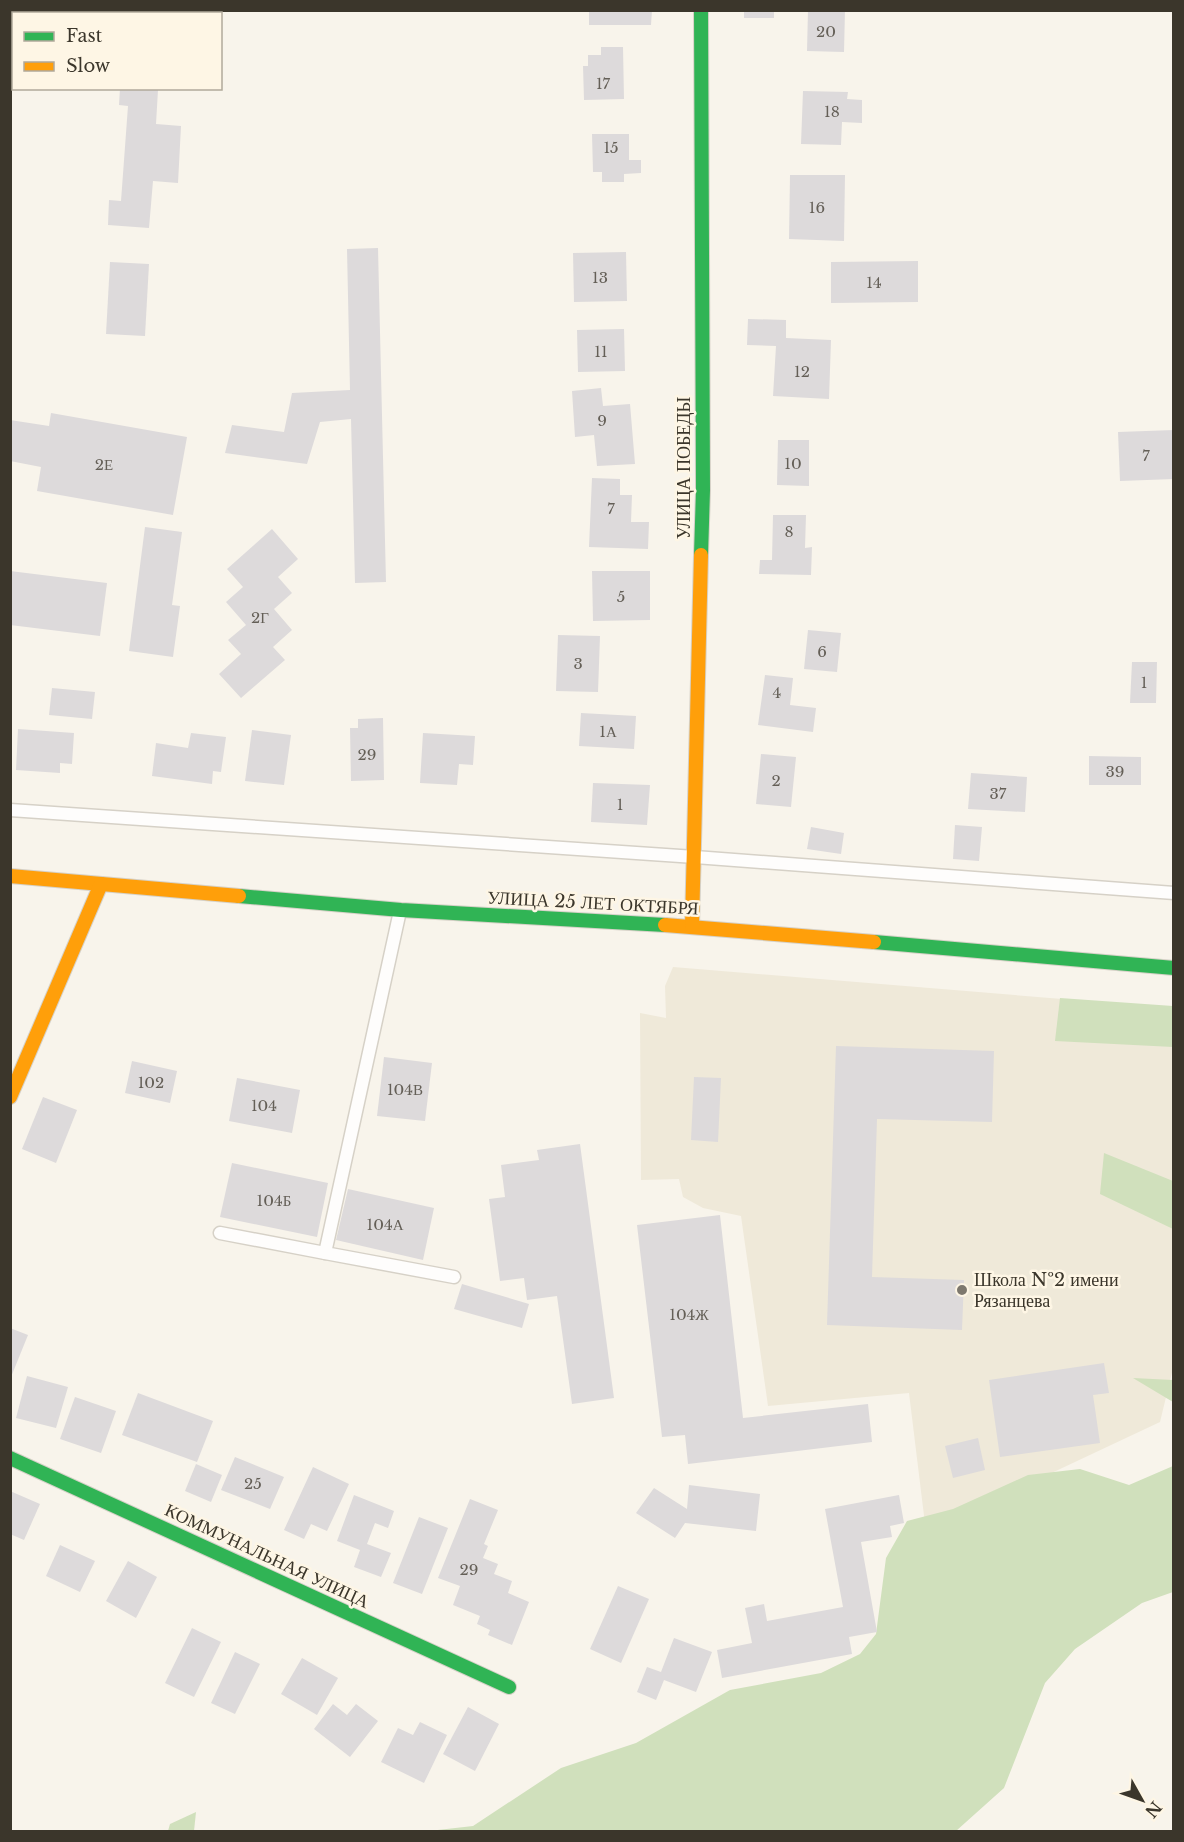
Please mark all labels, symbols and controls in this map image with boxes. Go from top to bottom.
legend [12,12,222,90]
house number: 20 [816,22,836,41]
text: Fast [66,25,103,47]
text: Slow [66,55,111,77]
house number: 17 [596,74,611,93]
house number: 18 [824,102,840,121]
house number: 15 [603,138,619,157]
house number: 16 [809,198,825,217]
house number: 13 [592,268,608,287]
house number: 14 [866,273,882,292]
house number: 11 [594,342,608,361]
house number: 12 [794,362,810,381]
street label: УЛИЦА ПОБЕДЫ [673,397,695,539]
house number: 9 [597,411,607,430]
house number: 7 [1142,446,1150,465]
house number: 10 [784,454,802,473]
house number: 2Е [95,455,113,474]
house number: 7 [607,499,615,518]
house number: 8 [784,522,794,541]
house number: 5 [617,587,625,606]
house number: 2Г [251,608,269,627]
house number: 6 [817,642,827,661]
house number: 3 [573,654,583,673]
house number: 1 [1141,673,1147,692]
house number: 4 [773,683,781,702]
house number: 1А [599,722,617,741]
house number: 29 [358,745,376,764]
house number: 39 [1106,762,1124,781]
house number: 2 [771,771,781,790]
house number: 37 [990,784,1007,803]
house number: 1 [617,795,623,814]
street label: УЛИЦА 25 ЛЕТ ОКТЯБРЯ [487,886,699,920]
house number: 102 [138,1073,164,1092]
house number: 104В [387,1080,423,1099]
house number: 104 [251,1096,277,1115]
house number: 104Б [257,1191,291,1210]
house number: 104А [366,1215,404,1234]
place label: Школа №2 имени Рязанцева [974,1269,1119,1312]
marker: Школа №2 имени Рязанцева [955,1283,969,1297]
house number: 104Ж [669,1305,709,1324]
house number: 25 [244,1474,262,1493]
street label: КОММУНАЛЬНАЯ УЛИЦА [161,1499,373,1613]
house number: 29 [460,1560,478,1579]
north arrow [1112,1770,1172,1830]
text: N [1141,1797,1166,1822]

